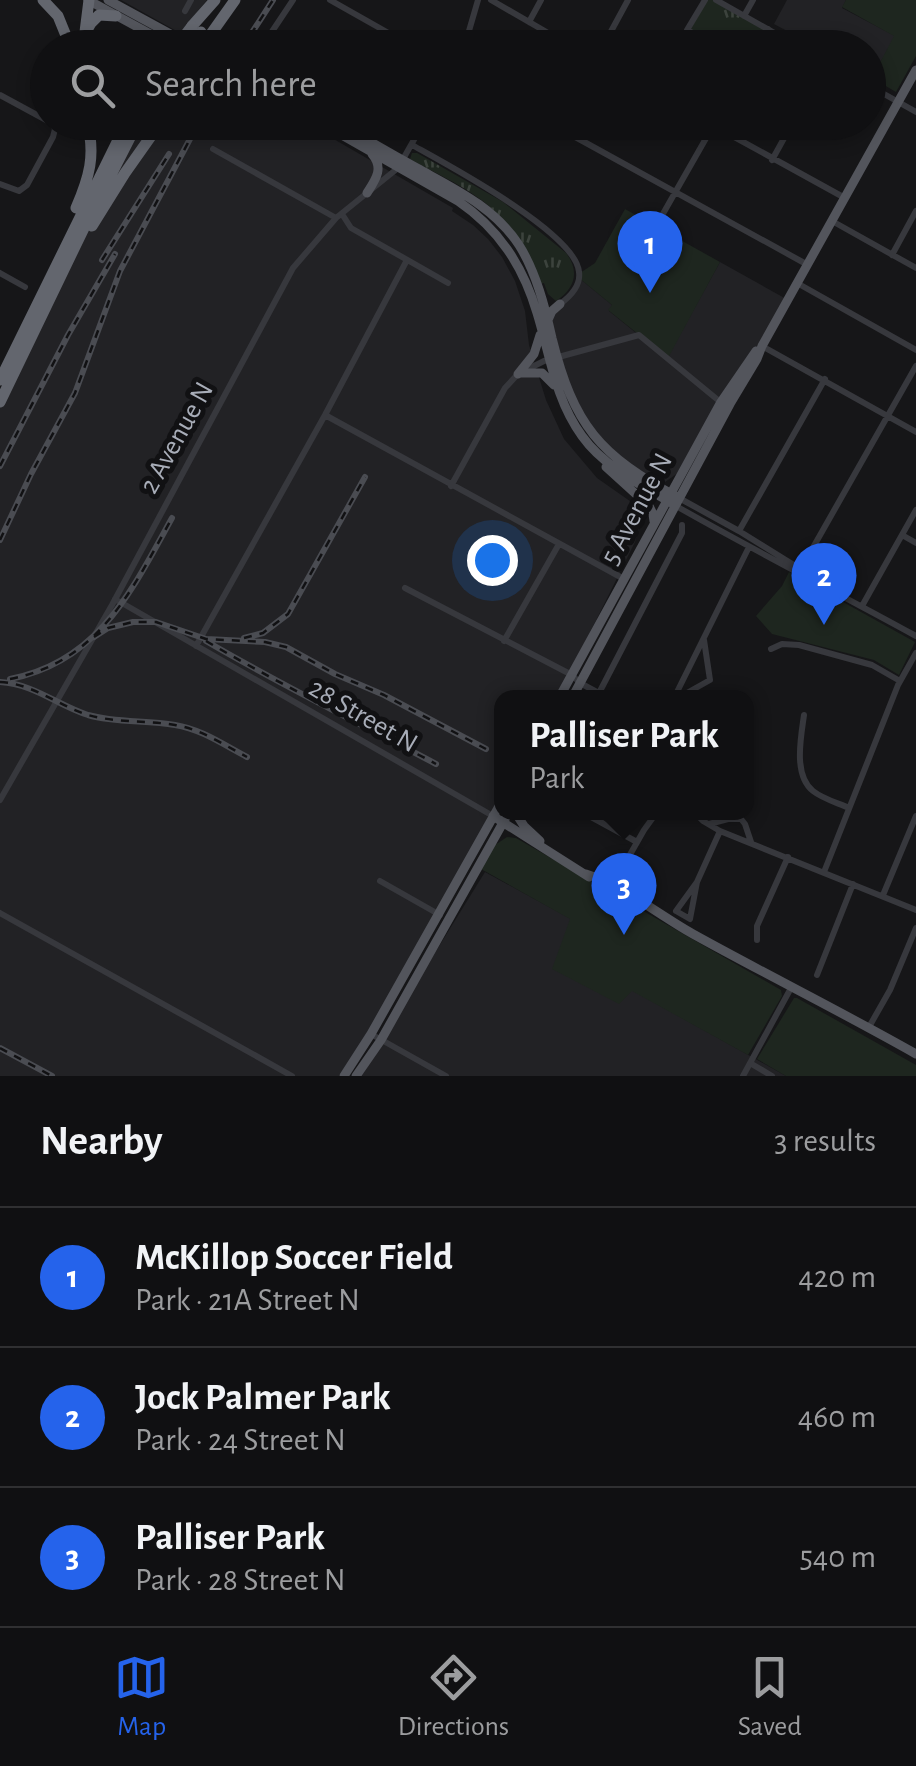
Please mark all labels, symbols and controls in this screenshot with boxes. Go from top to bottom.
search box [30,30,886,140]
icon: search [65,58,120,113]
text: Search here [145,66,317,104]
pin: 1 [618,210,682,293]
street label: 2 Avenue N [135,378,219,498]
street label: 5 Avenue N [596,449,678,569]
your location [467,535,518,586]
pin: 2 [792,542,856,625]
street label: 28 Street N [304,674,422,758]
popup [494,690,754,820]
text: Palliser Park [529,717,719,755]
text: Park [529,762,584,794]
pin: 3 [592,852,656,935]
text: Nearby [40,1120,163,1162]
text: 3 results [774,1125,876,1157]
text: McKillop Soccer Field [135,1239,453,1277]
text: 1 [67,1261,78,1293]
text: 420 m [798,1261,876,1293]
text: Park · 21A Street N [135,1284,360,1316]
text: Jock Palmer Park [135,1379,391,1417]
text: 2 [65,1401,80,1433]
text: 460 m [798,1401,876,1433]
text: Park · 24 Street N [135,1424,346,1456]
text: Palliser Park [135,1519,325,1557]
text: 3 [66,1541,79,1573]
text: 540 m [799,1541,876,1573]
text: Park · 28 Street N [135,1564,346,1596]
tab: Map [114,1650,169,1744]
tab: Directions [398,1650,509,1744]
tab: Saved [738,1650,802,1744]

